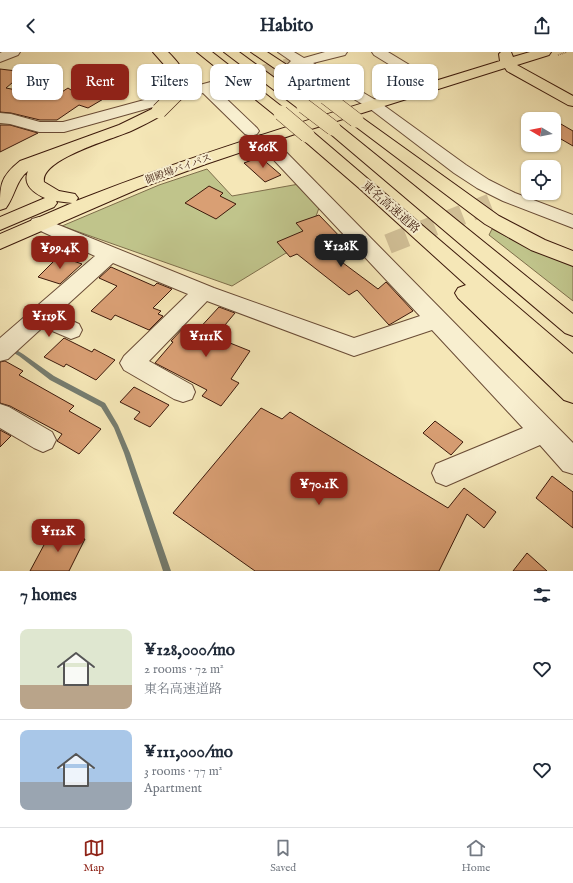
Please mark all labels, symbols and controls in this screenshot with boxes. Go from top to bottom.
icon: back [20,15,42,37]
text: Habito [260,15,313,38]
icon: share [531,15,553,37]
chip: Buy [12,64,63,100]
chip: Rent [71,64,129,100]
chip: Filters [137,64,202,100]
chip: New [210,64,266,100]
chip: Apartment [274,64,364,100]
chip: House [372,64,438,100]
north arrow [521,112,561,152]
map controls [521,112,561,200]
pin: ¥66K [239,135,287,169]
text: ¥66K [248,139,278,156]
street label: 御殿場バイパス [143,151,214,187]
button: locate [521,160,561,200]
street label: 東名高速道路 [359,178,423,237]
pin: ¥128K [313,234,369,268]
pin: ¥99.4K [27,236,93,270]
text: ¥128K [324,238,358,255]
text: ¥99.4K [40,240,80,257]
pin: ¥119K [21,304,77,338]
text: ¥119K [32,308,66,325]
pin: ¥111K [178,324,234,358]
text: ¥111K [189,328,223,345]
pin: ¥70.1K [286,472,352,506]
text: ¥70.1K [300,476,338,493]
pin: ¥112K [30,519,86,553]
text: ¥112K [41,523,75,540]
icon: filters [531,584,553,606]
text: 7 homes [20,585,77,606]
text: ¥128,000/mo [144,640,235,661]
icon: home [52,645,100,693]
icon: heart [531,658,553,680]
text: 2 rooms · 72 m² [144,661,224,678]
text: 東名高速道路 [144,681,222,698]
text: ¥111,000/mo [144,742,233,763]
icon: home [52,746,100,794]
icon: heart [531,759,553,781]
text: 3 rooms · 77 m² [144,763,222,780]
text: Apartment [144,780,202,797]
tab: Map [83,837,105,875]
tab: Saved [270,837,296,875]
tab: Home [462,837,490,875]

